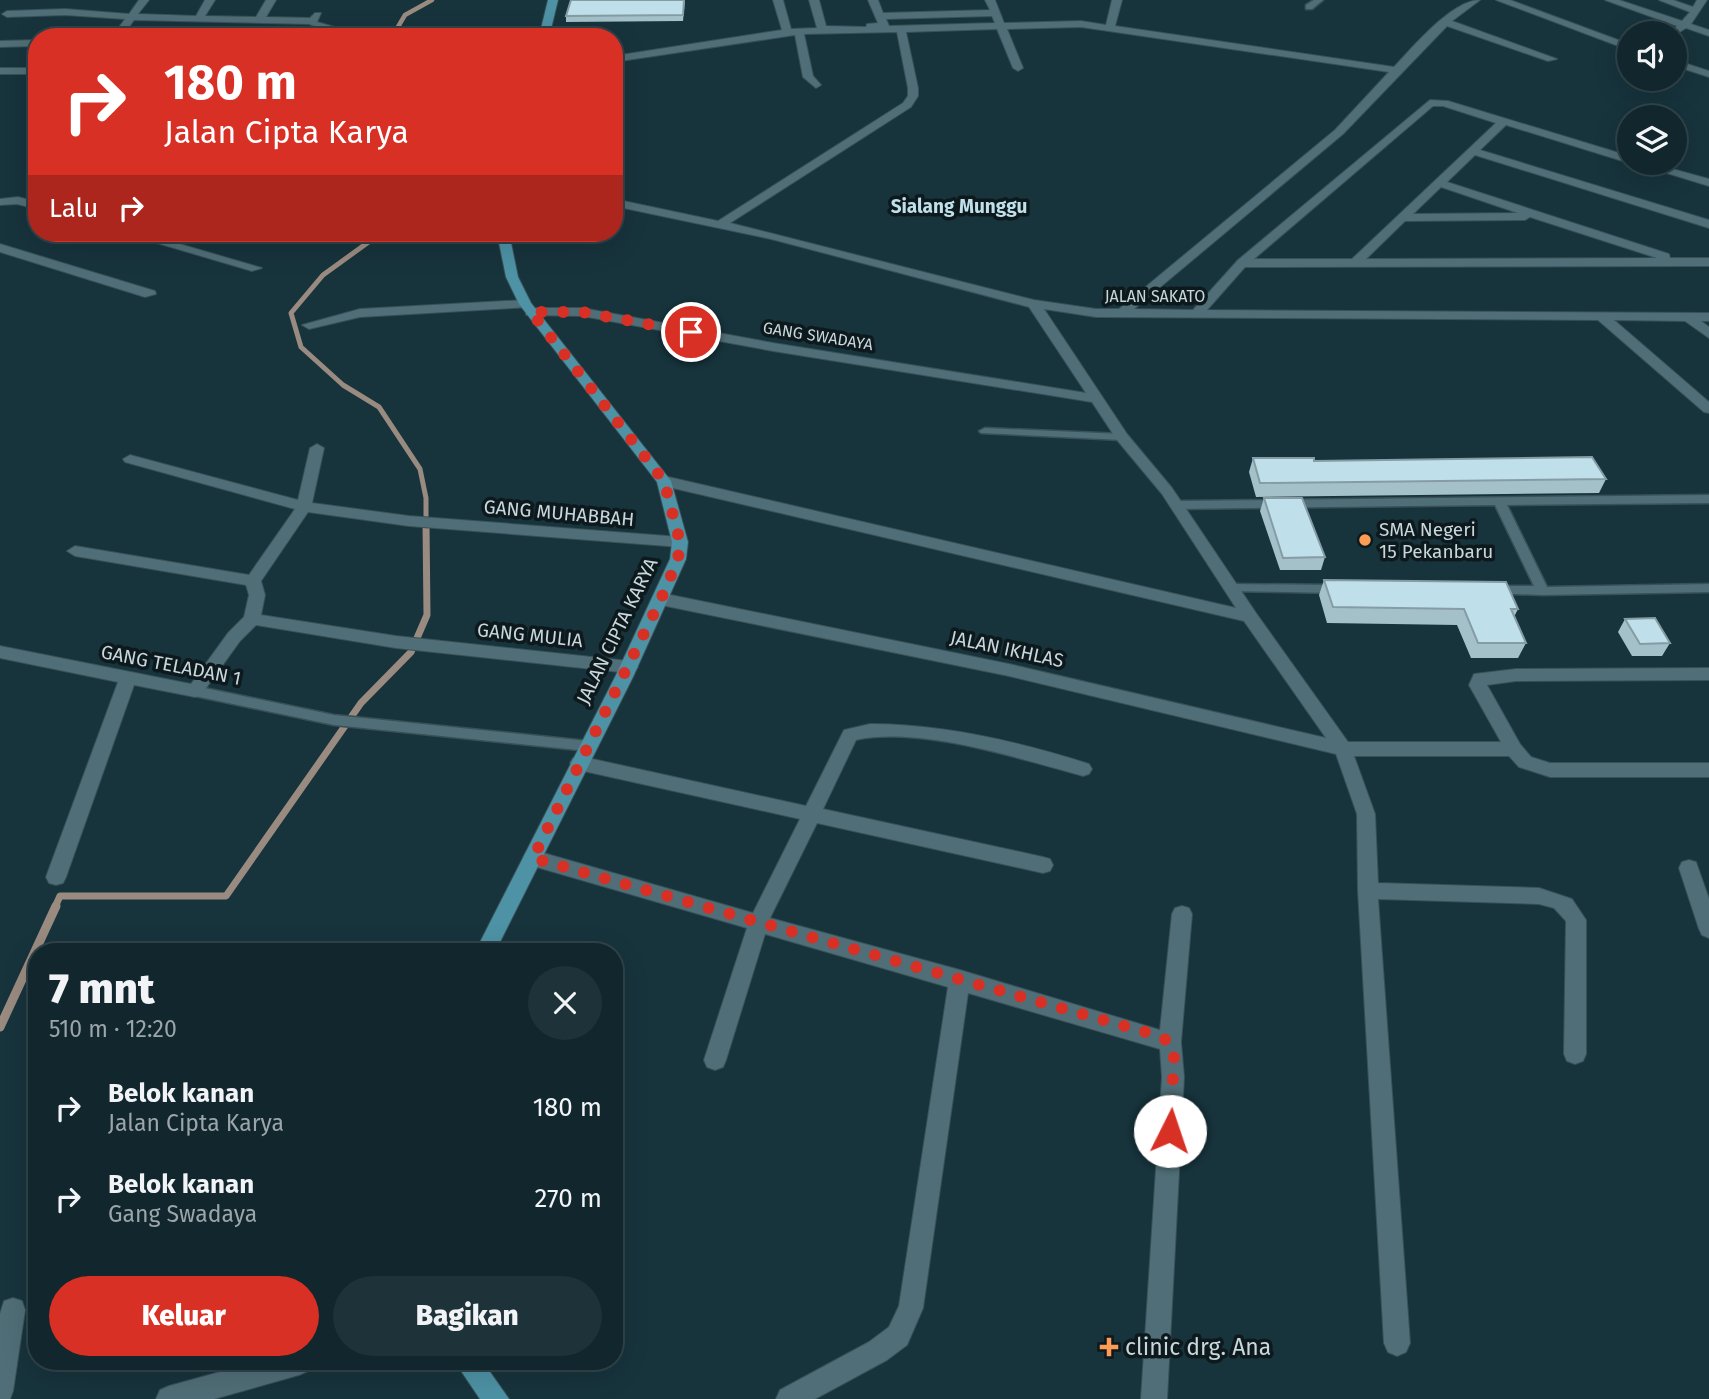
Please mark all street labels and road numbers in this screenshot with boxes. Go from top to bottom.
street label: JALAN SAKATO [1105,287,1205,306]
street label: GANG SWADAYA [762,318,875,354]
street label: GANG MUHABBAH [483,495,635,531]
street label: JALAN CIPTA KARYA [572,554,662,708]
street label: GANG MULIA [476,618,584,652]
street label: JALAN IKHLAS [948,626,1066,672]
street label: GANG TELADAN 1 [99,640,243,690]

